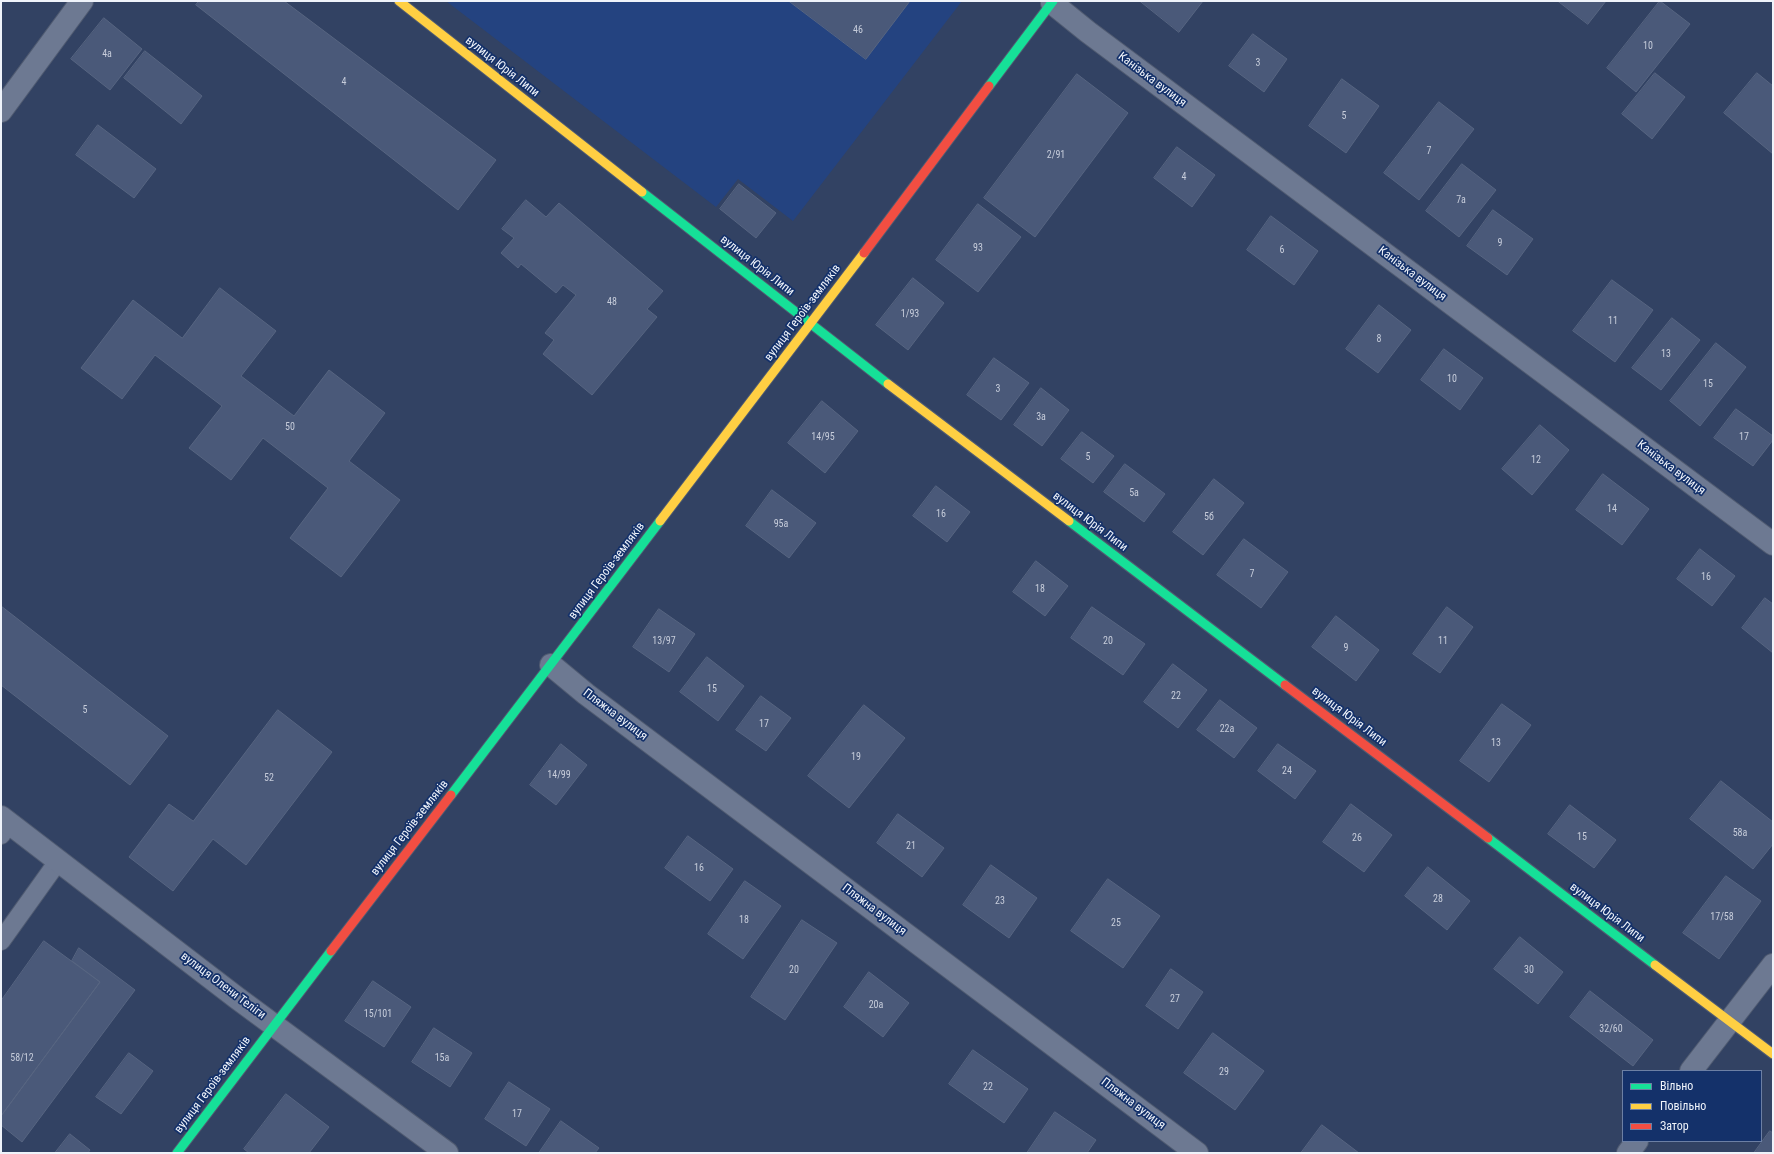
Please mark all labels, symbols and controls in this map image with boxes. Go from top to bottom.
house number: 46 [853,24,863,36]
street label: вулиця Юрія Липи [462,34,542,100]
house number: 10 [1643,40,1653,52]
house number: 4а [102,48,112,60]
street label: Канізька вулиця [1115,50,1189,110]
house number: 3 [1256,57,1260,69]
house number: 4 [342,76,346,88]
house number: 5 [1342,110,1346,122]
house number: 7 [1427,145,1431,157]
house number: 2/91 [1047,149,1065,161]
house number: 4 [1182,171,1186,183]
house number: 7а [1456,194,1466,206]
street label: вулиця Юрія Липи [717,233,797,299]
house number: 9 [1498,237,1502,249]
house number: 93 [973,242,983,254]
house number: 6 [1280,244,1284,256]
street label: Канізька вулиця [1375,244,1449,304]
street label: вулиця Героїв-земляків [762,262,844,364]
house number: 48 [607,296,617,308]
house number: 1/93 [901,308,919,320]
house number: 11 [1608,315,1618,327]
house number: 8 [1377,333,1381,345]
house number: 13 [1661,348,1671,360]
house number: 10 [1447,373,1457,385]
house number: 15 [1703,378,1713,390]
house number: 3 [996,383,1000,395]
house number: 3а [1036,411,1046,423]
house number: 50 [285,421,295,433]
house number: 14/95 [811,431,835,443]
house number: 17 [1739,431,1749,443]
street label: Канізька вулиця [1634,438,1708,498]
house number: 5 [1086,451,1090,463]
house number: 12 [1531,454,1541,466]
house number: 5а [1129,487,1139,499]
street label: вулиця Юрія Липи [1050,489,1130,555]
house number: 14 [1607,503,1617,515]
house number: 16 [936,508,946,520]
house number: 5б [1204,511,1214,523]
house number: 95а [774,518,788,530]
street label: вулиця Героїв-земляків [566,520,648,622]
house number: 7 [1250,568,1254,580]
house number: 16 [1701,571,1711,583]
house number: 18 [1035,583,1045,595]
house number: 13/97 [652,635,676,647]
house number: 20 [1103,635,1113,647]
house number: 11 [1438,635,1448,647]
house number: 9 [1344,642,1348,654]
house number: 15 [707,683,717,695]
street label: вулиця Юрія Липи [1309,684,1389,750]
street label: Пляжна вулиця [580,686,650,744]
house number: 22 [1171,690,1181,702]
house number: 5 [83,704,87,716]
house number: 17 [759,718,769,730]
house number: 22а [1220,723,1234,735]
house number: 13 [1491,737,1501,749]
house number: 19 [851,751,861,763]
house number: 24 [1282,765,1292,777]
house number: 14/99 [547,769,571,781]
house number: 52 [264,772,274,784]
street label: вулиця Героїв-земляків [368,777,452,879]
house number: 58а [1733,827,1747,839]
house number: 15 [1577,831,1587,843]
house number: 26 [1352,832,1362,844]
house number: 21 [906,840,916,852]
house number: 16 [694,862,704,874]
street label: вулиця Юрія Липи [1567,880,1647,946]
street label: Пляжна вулиця [839,881,909,939]
house number: 28 [1433,893,1443,905]
house number: 23 [995,895,1005,907]
house number: 17/58 [1710,911,1734,923]
house number: 18 [739,914,749,926]
house number: 25 [1111,917,1121,929]
street label: вулиця Олени Теліги [178,949,268,1023]
house number: 20 [789,964,799,976]
house number: 30 [1524,964,1534,976]
house number: 27 [1170,993,1180,1005]
house number: 20а [869,999,883,1011]
house number: 15/101 [364,1008,392,1020]
house number: 32/60 [1599,1023,1623,1035]
street label: вулиця Героїв-земляків [172,1034,254,1136]
house number: 58/12 [10,1052,34,1064]
house number: 15а [435,1052,449,1064]
house number: 29 [1219,1066,1229,1078]
legend [1622,1070,1762,1142]
street label: Пляжна вулиця [1098,1075,1168,1133]
text: Вільно [1660,1079,1693,1093]
house number: 22 [983,1081,993,1093]
text: Повільно [1660,1099,1706,1113]
house number: 17 [512,1108,522,1120]
text: Затор [1660,1119,1689,1133]

